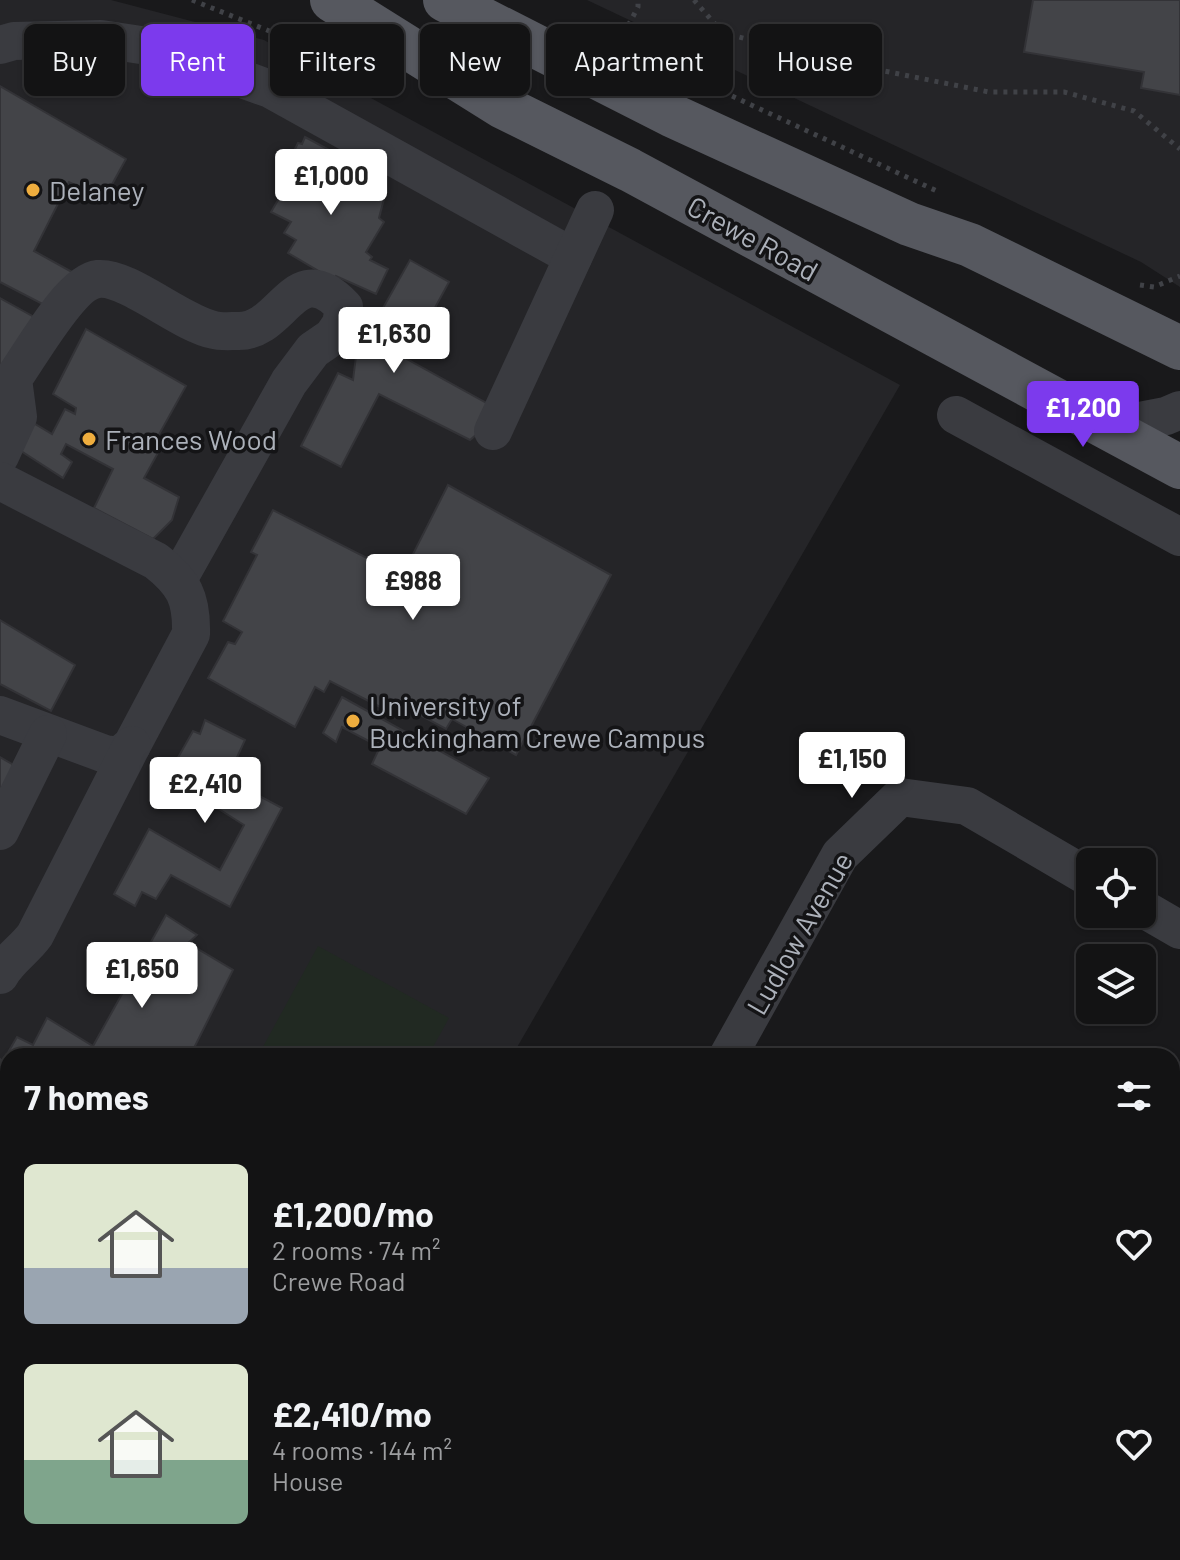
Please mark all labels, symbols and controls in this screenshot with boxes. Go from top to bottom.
chip: Buy [24,24,125,96]
chip: Rent [141,24,254,96]
chip: Filters [270,24,404,96]
chip: New [420,24,530,96]
chip: Apartment [546,24,733,96]
chip: House [749,24,882,96]
pin: £1,000 [266,149,396,217]
text: £1,000 [293,159,369,190]
place label: Delaney [49,173,144,207]
marker: Delaney [24,181,42,199]
street label: Crewe Road [682,188,824,288]
pin: £1,630 [329,307,459,375]
text: £1,630 [357,317,431,348]
pin: £1,200 [1018,381,1148,449]
text: £1,200 [1045,391,1121,422]
place label: Frances Wood [105,422,277,456]
marker: Frances Wood [80,430,98,448]
pin: £988 [366,554,460,622]
text: £988 [384,564,442,595]
place label: University of Buckingham Crewe Campus [369,688,705,754]
marker: University of Buckingham Crewe Campus [344,712,362,730]
pin: £1,150 [787,732,917,800]
text: £1,150 [817,742,887,773]
pin: £2,410 [140,757,270,825]
text: £2,410 [168,767,242,798]
street label: Ludlow Avenue [739,846,859,1020]
map controls [1076,848,1156,1024]
button: locate [1076,848,1156,928]
pin: £1,650 [77,942,207,1010]
button: layers [1076,944,1156,1024]
text: £1,650 [105,952,179,983]
icon: filters [1112,1074,1156,1118]
text: 7 homes [24,1076,149,1117]
text: £1,200/mo [272,1193,434,1234]
icon: home [88,1196,184,1292]
icon: heart [1112,1222,1156,1266]
text: 2 rooms · 74 m² [272,1234,440,1265]
text: Crewe Road [272,1265,405,1296]
text: £2,410/mo [272,1393,432,1434]
icon: home [88,1396,184,1492]
icon: heart [1112,1422,1156,1466]
text: 4 rooms · 144 m² [272,1434,452,1465]
text: House [272,1465,343,1496]

